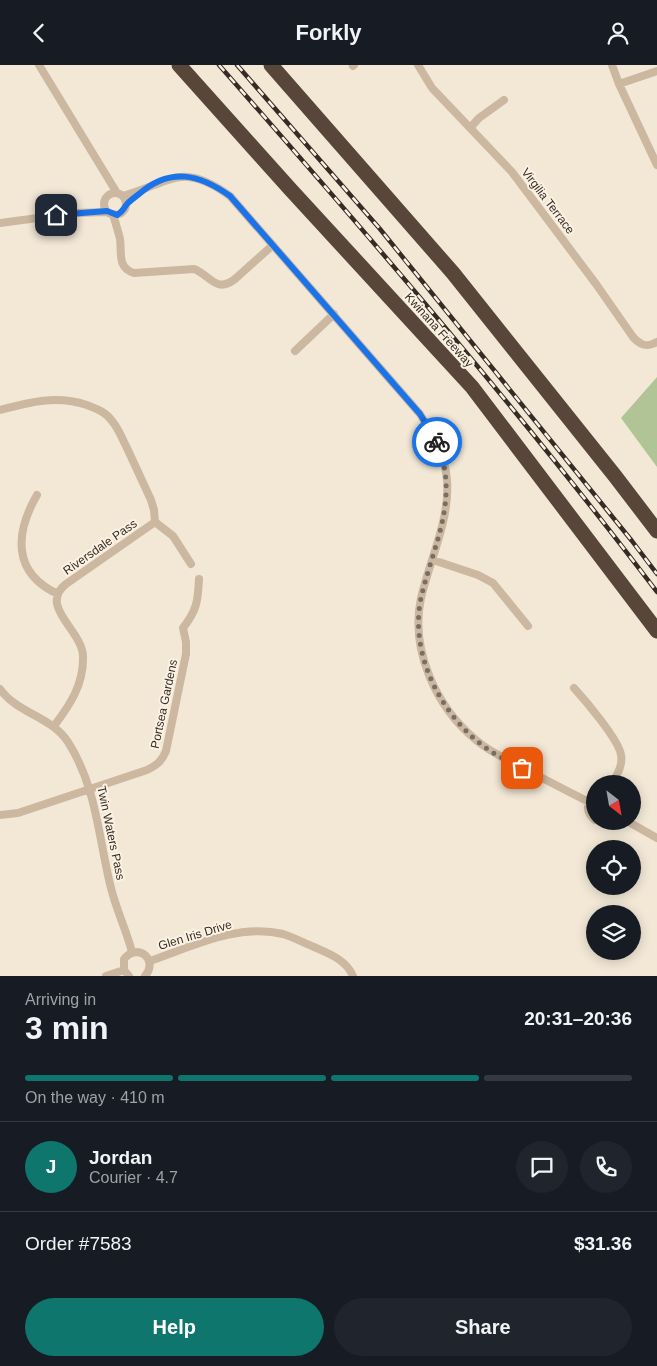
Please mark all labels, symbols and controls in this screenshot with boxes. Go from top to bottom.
icon: back [25,19,53,47]
icon: person [604,19,632,47]
text: Forkly [295,20,362,45]
street label: Virgilia Terrace [519,165,578,237]
pin [35,194,77,236]
icon: home [42,201,70,229]
street label: Kwinana Freeway [402,290,476,370]
courier [412,417,462,467]
icon: bike [423,428,451,456]
street label: Riversdale Pass [60,516,140,578]
street label: Portsea Gardens [148,658,180,750]
pin [501,747,543,789]
icon: bag [508,754,536,782]
north arrow [586,775,641,830]
map controls [586,775,641,960]
street label: Twin Waters Pass [94,785,128,881]
button: locate [586,840,641,895]
button: layers [586,905,641,960]
street label: Glen Iris Drive [157,917,234,953]
text: Arriving in [25,991,96,1008]
text: 20:31–20:36 [524,1008,632,1029]
text: 3 min [25,1010,109,1046]
text: On the way · 410 m [25,1089,165,1106]
button: chat [516,1141,568,1193]
button: phone [580,1141,632,1193]
text: Jordan [89,1147,152,1168]
text: J [46,1156,56,1177]
text: Courier · 4.7 [89,1169,178,1186]
text: Order #7583 [25,1233,132,1254]
text: $31.36 [574,1233,632,1254]
button: Help [25,1298,324,1356]
button: Share [334,1298,632,1356]

